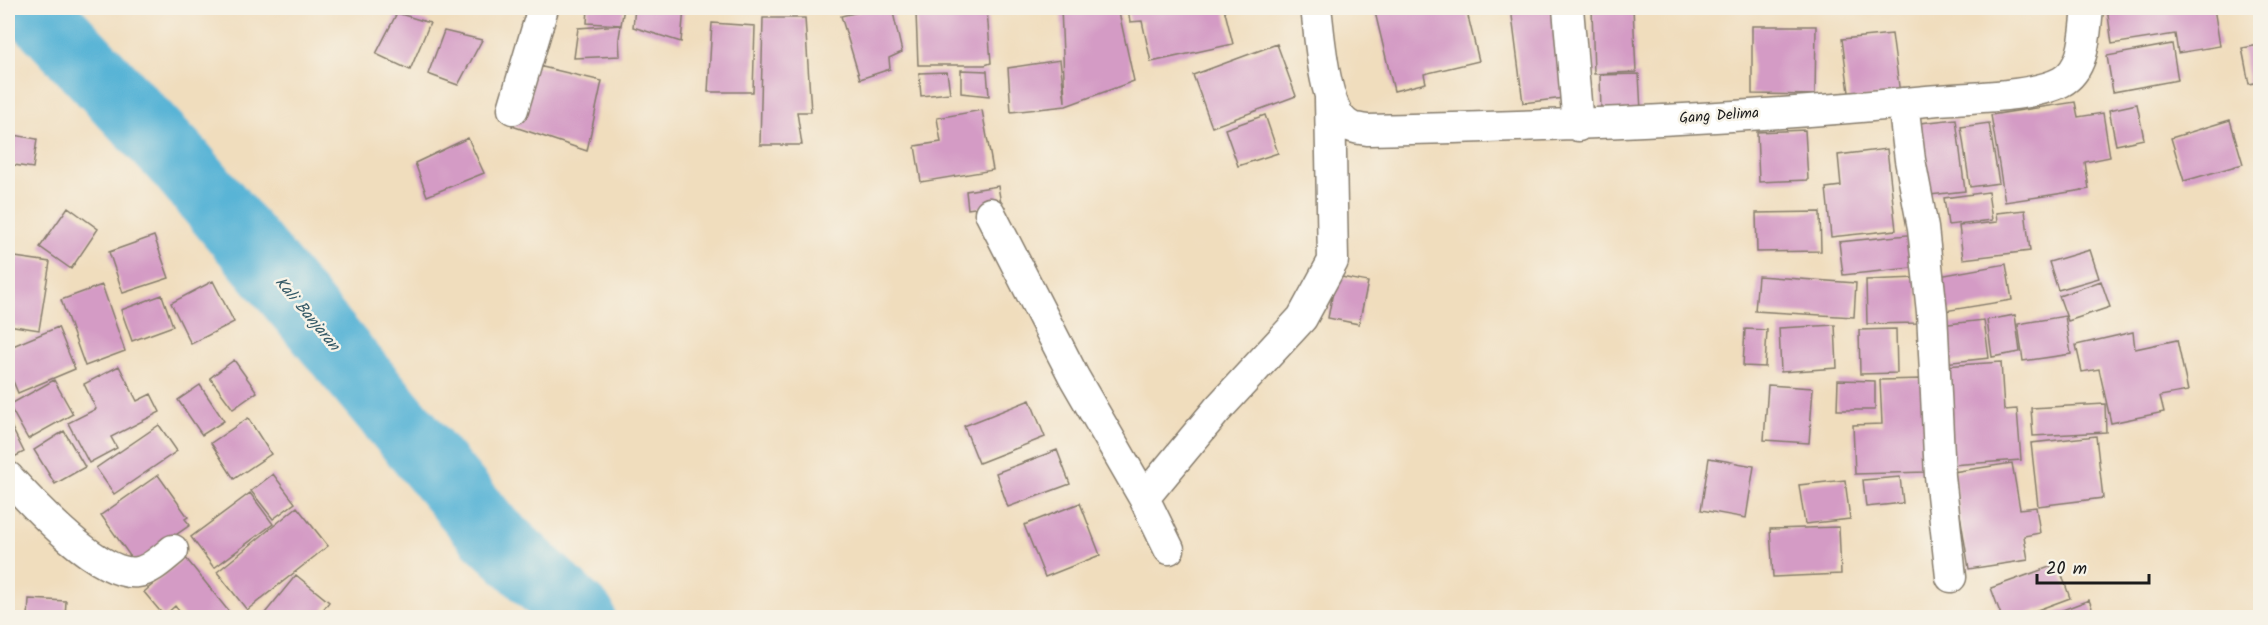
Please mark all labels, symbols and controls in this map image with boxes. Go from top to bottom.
street label: Gang Delima [1678,101,1760,131]
water label: Kali Banjaran [268,271,347,358]
scale bar [2037,547,2150,585]
text: 20 m [2046,555,2087,584]

